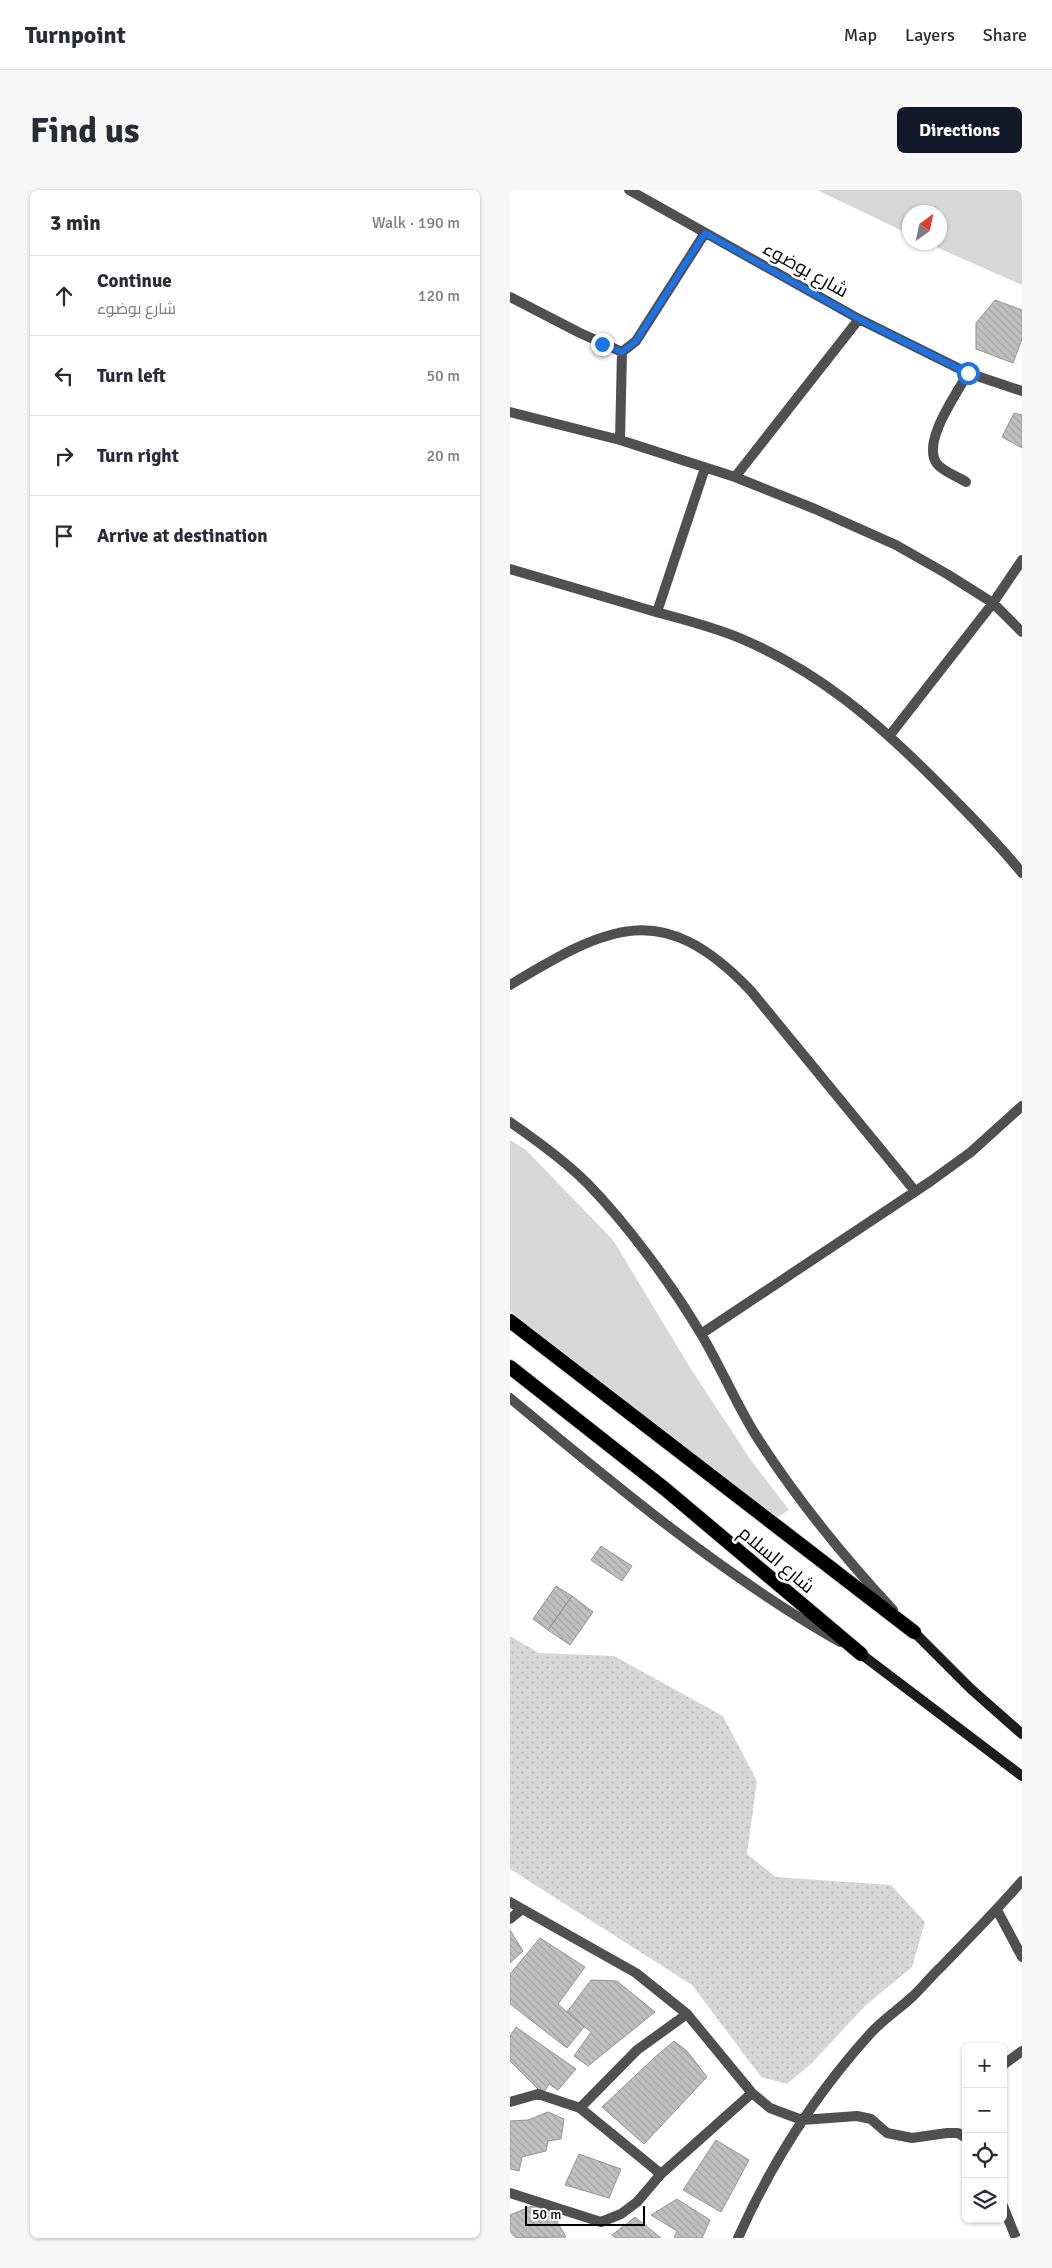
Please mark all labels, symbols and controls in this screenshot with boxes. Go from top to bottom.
text: Turnpoint [25,20,126,50]
text: Map [844,24,877,46]
text: Layers [905,24,955,46]
text: Share [983,24,1027,46]
button: Directions [897,107,1022,153]
text: Find us [30,109,140,152]
north arrow [902,205,947,250]
text: 3 min [50,210,101,236]
text: Walk · 190 m [372,213,460,233]
street label: شارع بوضوء [758,237,852,304]
text: Continue [97,269,172,293]
icon: ahead [50,282,78,310]
text: 120 m [418,286,460,306]
text: شارع بوضوء [97,299,176,319]
route end [591,333,614,356]
icon: left [50,362,78,390]
route start [957,362,980,385]
text: Turn left [97,364,166,388]
text: 50 m [426,366,460,386]
icon: right [50,442,78,470]
text: Turn right [97,444,179,468]
text: 20 m [426,446,460,466]
icon: arrive [50,522,78,550]
text: Arrive at destination [97,524,268,548]
street label: شارع السلام [733,1521,819,1599]
map controls [962,2043,1007,2223]
button: + [962,2043,1007,2088]
button: − [962,2088,1007,2133]
button: locate [962,2133,1007,2178]
button: layers [962,2178,1007,2223]
scale bar [525,2203,645,2226]
text: 50 m [532,2206,561,2223]

